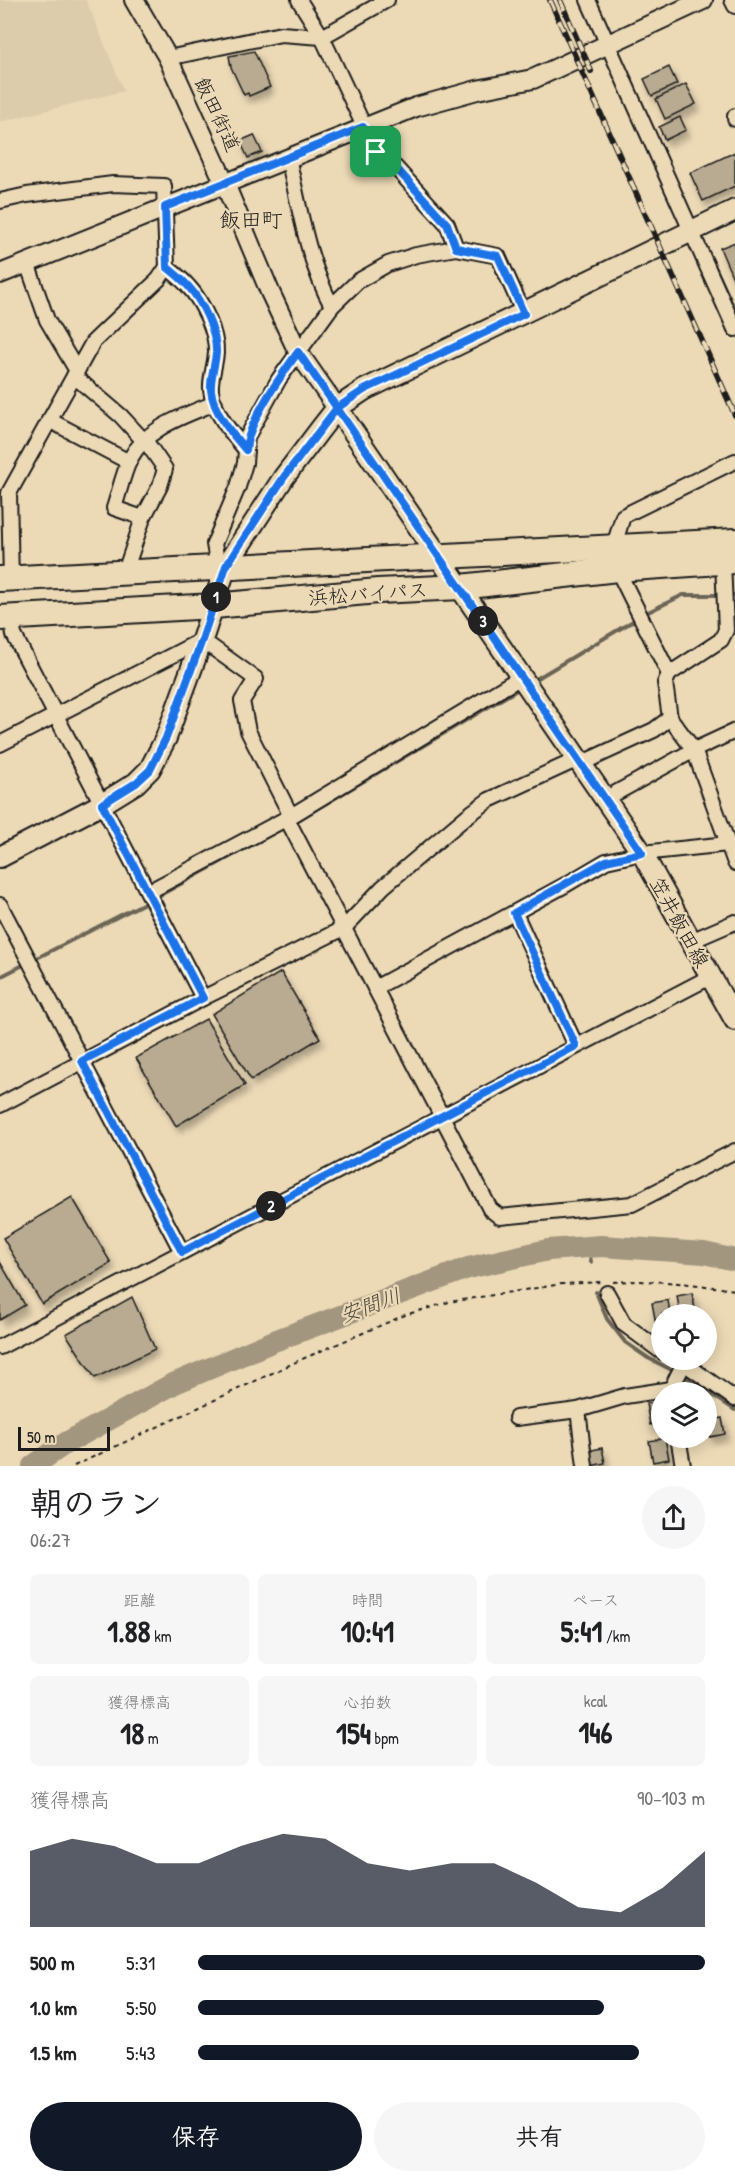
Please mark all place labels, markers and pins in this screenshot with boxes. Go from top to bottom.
pin [350,126,401,177]
pin: 1 [201,582,231,612]
pin: 3 [468,606,498,636]
pin: 2 [256,1191,286,1221]

